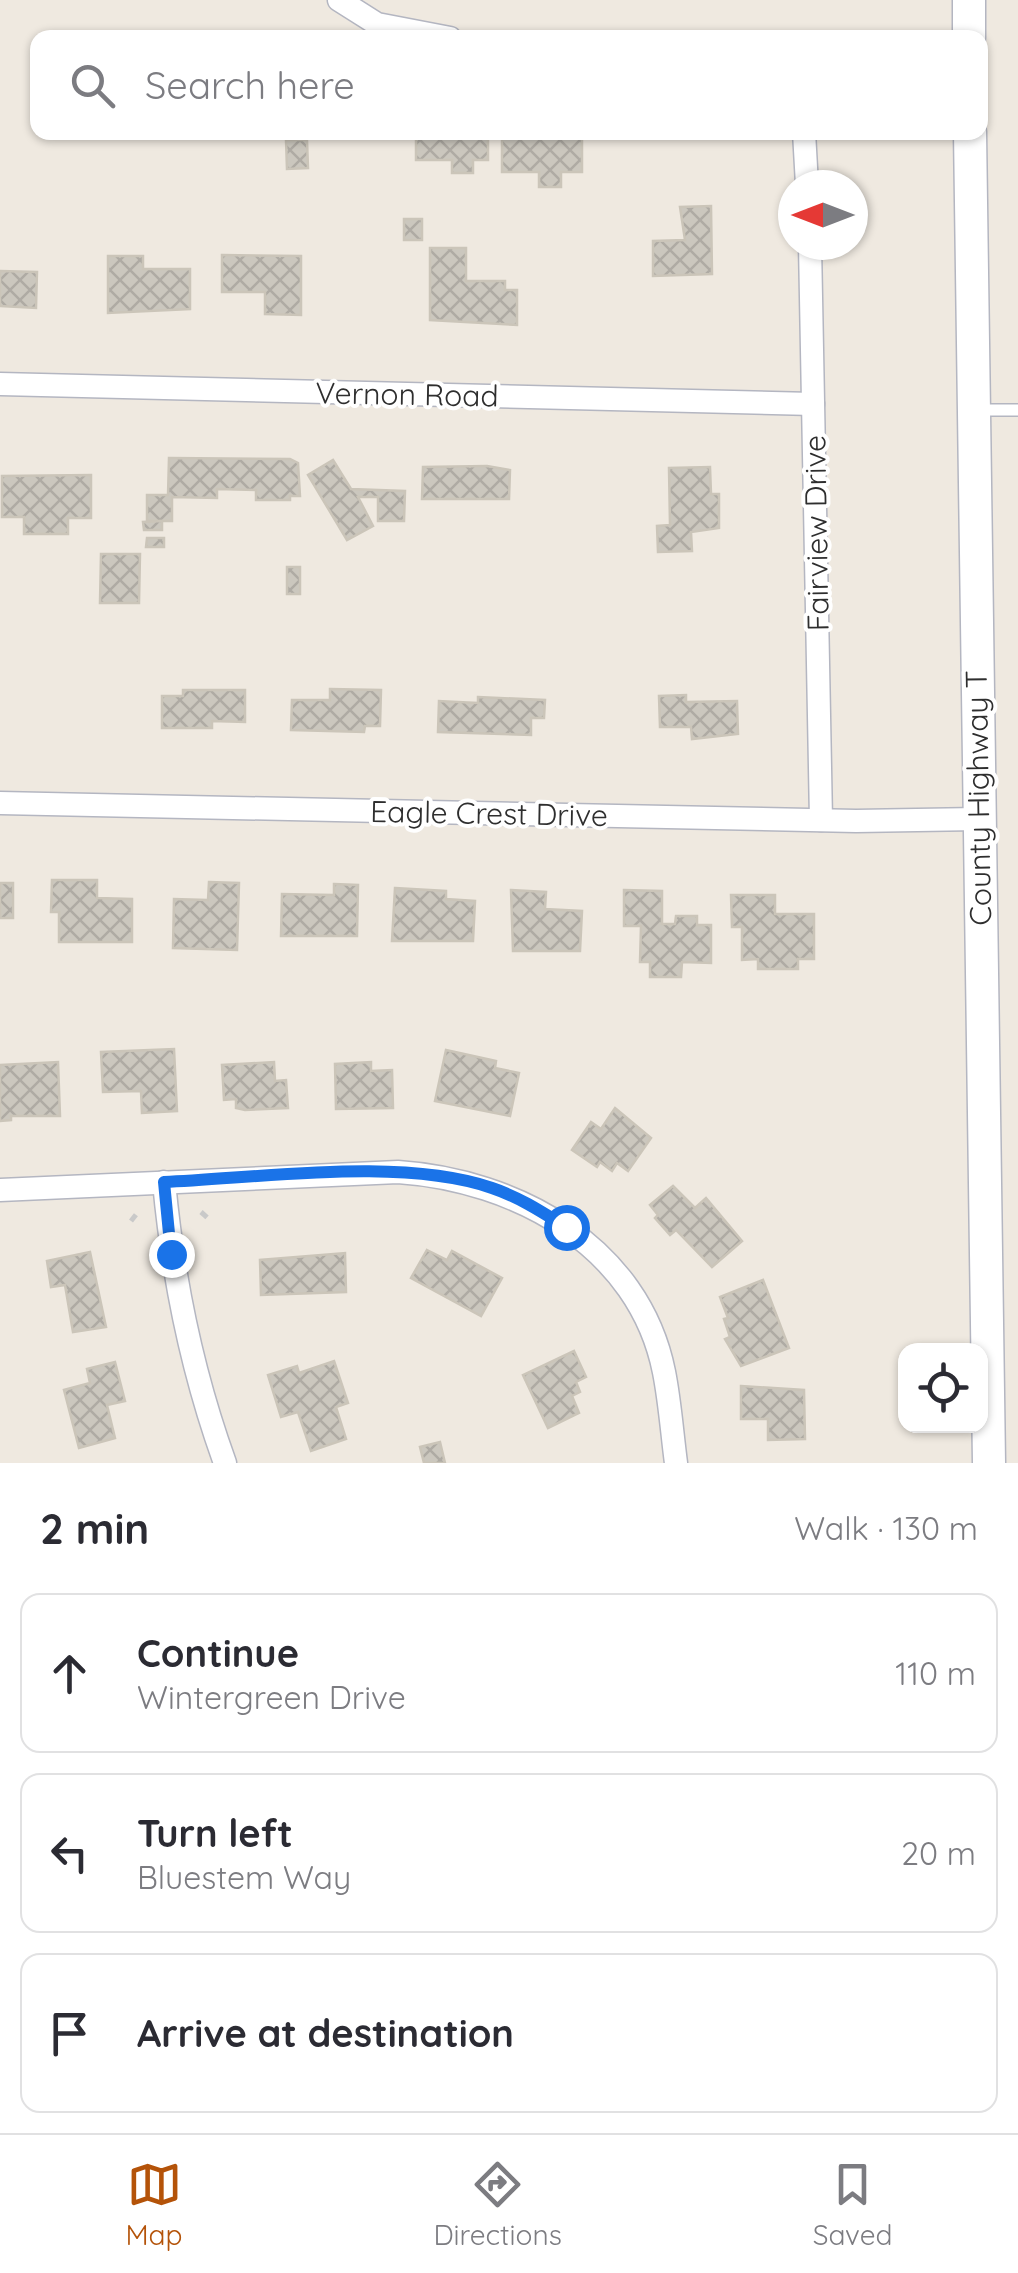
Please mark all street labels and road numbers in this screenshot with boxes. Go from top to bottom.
street label: Vernon Road [315,373,499,415]
street label: Fairview Drive [795,435,837,631]
street label: County Highway T [957,670,999,926]
street label: Eagle Crest Drive [370,792,608,834]

